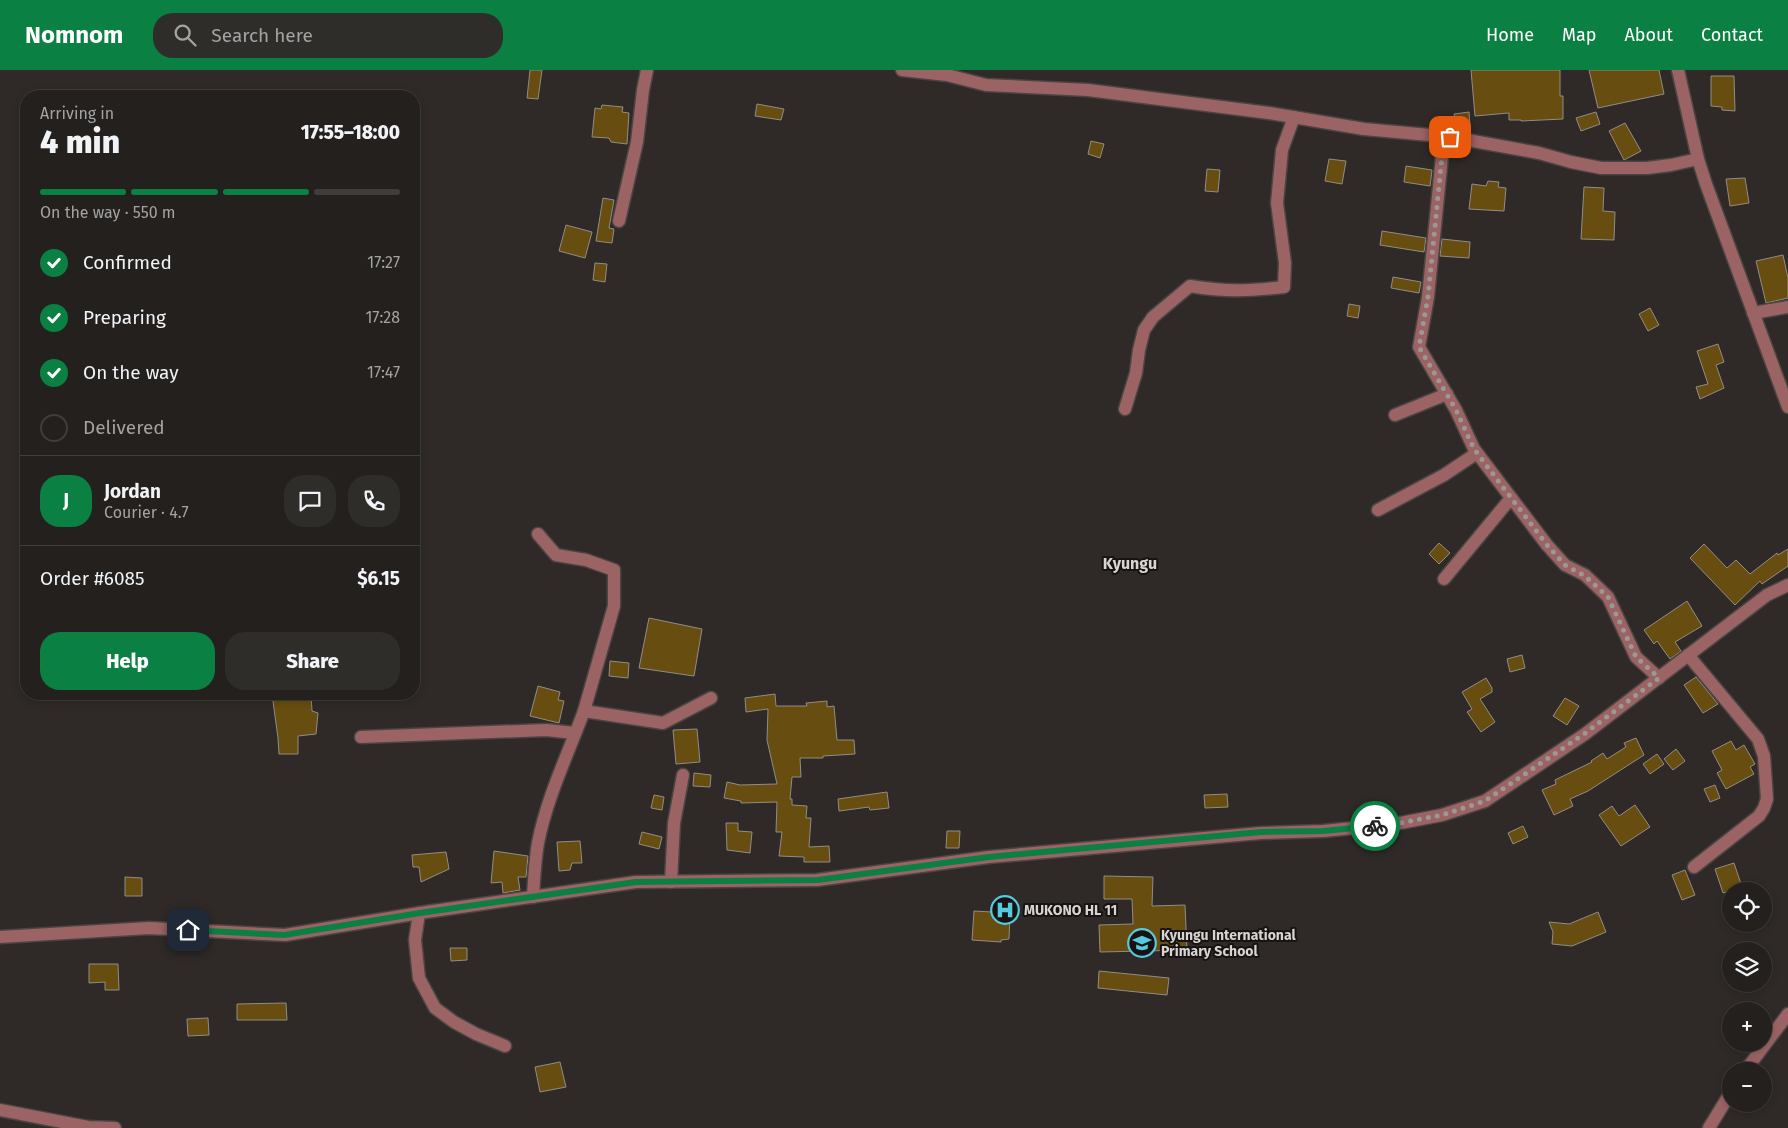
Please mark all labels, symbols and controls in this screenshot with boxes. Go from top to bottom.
search box [153,13,503,58]
text: Nomnom [25,21,123,49]
icon: search [171,21,199,49]
text: Search here [211,24,313,47]
text: Home [1486,24,1534,46]
text: Map [1562,24,1596,46]
text: About [1624,24,1673,46]
text: Contact [1701,24,1763,46]
text: Arriving in [40,104,114,123]
pin [1429,116,1471,158]
text: 17:55–18:00 [301,121,400,144]
text: 4 min [40,123,120,161]
icon: bag [1436,123,1464,151]
text: On the way · 550 m [40,203,176,222]
icon: check [40,249,68,277]
text: Confirmed [83,251,172,274]
text: 17:27 [367,253,400,272]
icon: check [40,304,68,332]
text: Preparing [83,306,166,329]
text: 17:28 [365,308,400,327]
icon: check [40,359,68,387]
text: On the way [83,361,179,384]
text: 17:47 [367,363,400,382]
text: Delivered [83,416,165,439]
button: chat [284,475,336,527]
button: phone [348,475,400,527]
text: Jordan [104,480,161,503]
text: J [63,489,69,512]
text: Courier · 4.7 [104,503,189,522]
district label: Kyungu [1103,554,1157,573]
text: Order #6085 [40,567,145,590]
text: $6.15 [357,567,400,590]
button: Help [40,632,215,690]
button: Share [225,632,400,690]
courier [1350,801,1400,851]
icon: bike [1361,812,1389,840]
map controls [1722,882,1772,1112]
button: locate [1722,882,1772,932]
hospital icon: MUKONO HL 11 [990,895,1020,925]
place label: MUKONO HL 11 [1024,902,1117,919]
pin [167,909,209,951]
icon: home [174,916,202,944]
place label: Kyungu International Primary School [1161,927,1296,960]
school or university icon: Kyungu International Primary School [1127,928,1157,958]
button: layers [1722,942,1772,992]
button: + [1722,1002,1772,1052]
button: − [1722,1062,1772,1112]

